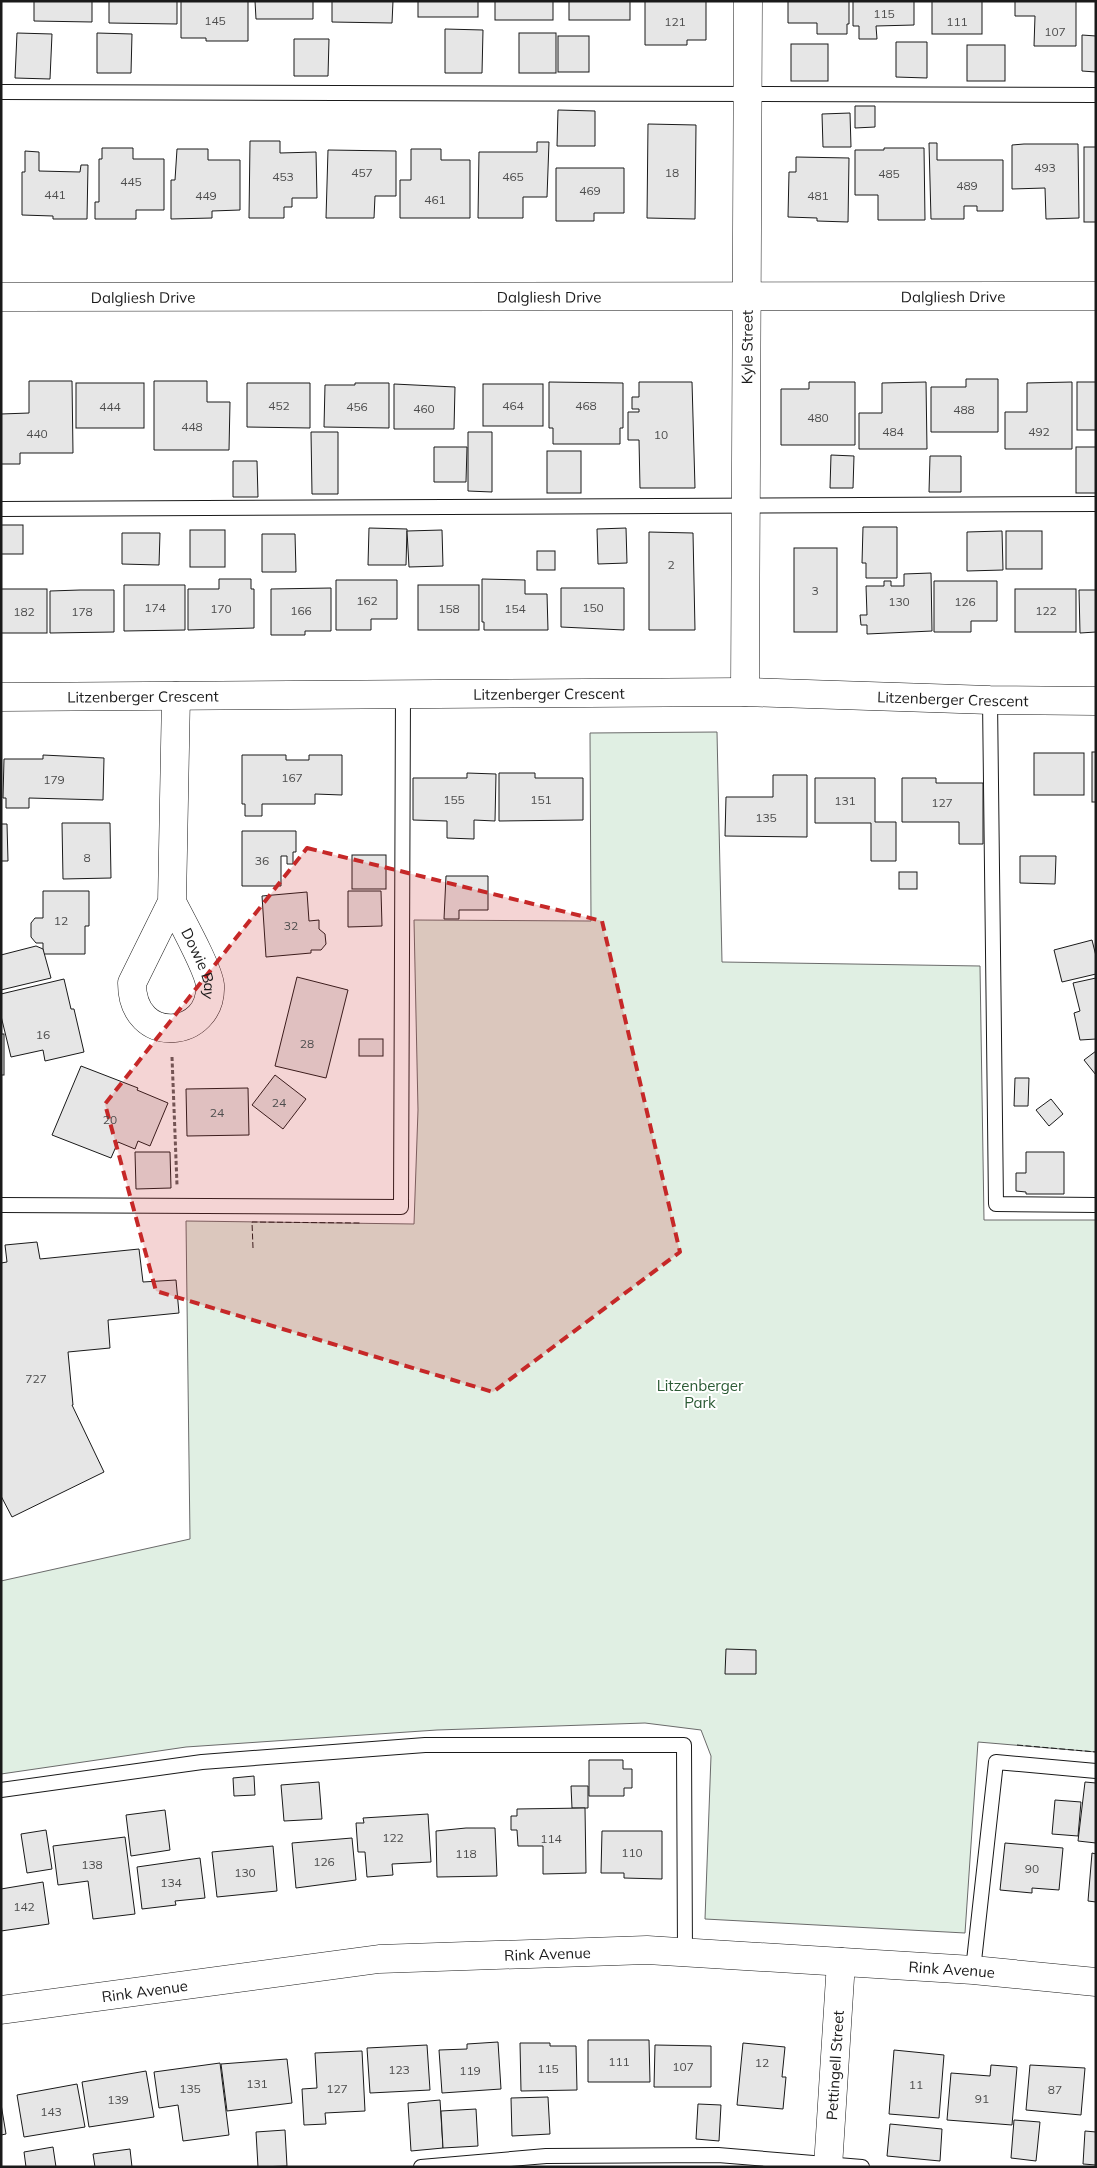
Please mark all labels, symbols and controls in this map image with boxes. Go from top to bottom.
house number: 115 [873,6,895,21]
house number: 145 [204,13,226,28]
house number: 121 [664,14,686,29]
house number: 111 [946,14,968,29]
house number: 107 [1044,24,1066,39]
house number: 493 [1034,160,1056,175]
house number: 457 [351,165,373,180]
house number: 18 [665,165,679,180]
house number: 485 [878,166,900,181]
house number: 453 [272,169,294,184]
house number: 465 [502,169,524,184]
house number: 445 [120,174,142,189]
house number: 489 [956,178,978,193]
house number: 469 [579,183,601,198]
house number: 441 [44,187,66,202]
house number: 449 [195,188,217,203]
house number: 481 [807,188,829,203]
house number: 461 [424,192,446,207]
street label: Dalgliesh Drive [91,287,195,306]
street label: Dalgliesh Drive [497,287,601,306]
street label: Dalgliesh Drive [901,287,1005,306]
street label: Kyle Street [737,310,756,384]
house number: 452 [268,398,290,413]
house number: 464 [502,398,524,413]
house number: 468 [575,398,597,413]
house number: 444 [99,399,121,414]
house number: 456 [346,399,368,414]
house number: 460 [413,401,435,416]
house number: 488 [953,402,975,417]
house number: 480 [807,410,829,425]
house number: 448 [181,419,203,434]
house number: 484 [882,424,904,439]
house number: 492 [1028,424,1050,439]
house number: 440 [26,426,48,441]
house number: 10 [654,427,668,442]
house number: 2 [667,557,675,572]
house number: 3 [811,583,819,598]
house number: 162 [356,593,378,608]
house number: 130 [888,594,910,609]
house number: 126 [954,594,976,609]
house number: 174 [144,600,166,615]
house number: 150 [582,600,604,615]
house number: 170 [210,601,232,616]
house number: 158 [438,601,460,616]
house number: 154 [504,601,526,616]
house number: 166 [290,603,312,618]
house number: 122 [1035,603,1057,618]
house number: 182 [13,604,35,619]
house number: 178 [71,604,93,619]
street label: Litzenberger Crescent [473,683,625,703]
street label: Litzenberger Crescent [67,686,219,706]
street label: Litzenberger Crescent [877,687,1029,710]
house number: 167 [281,770,303,785]
house number: 179 [43,772,65,787]
house number: 155 [443,792,465,807]
house number: 151 [530,792,552,807]
house number: 131 [834,793,856,808]
house number: 127 [931,795,953,810]
house number: 135 [755,810,777,825]
house number: 8 [83,850,91,865]
house number: 36 [255,853,269,868]
house number: 12 [54,913,68,928]
house number: 32 [284,918,298,933]
street label: Dowie Bay [178,924,220,1001]
house number: 16 [36,1027,50,1042]
house number: 28 [300,1036,314,1051]
house number: 24 [272,1095,286,1110]
house number: 24 [210,1105,224,1120]
house number: 20 [103,1112,117,1127]
house number: 727 [25,1371,47,1386]
park label: Litzenberger Park [657,1376,744,1412]
house number: 122 [382,1830,404,1845]
house number: 114 [540,1831,562,1846]
house number: 110 [621,1845,643,1860]
house number: 118 [455,1846,477,1861]
house number: 126 [313,1854,335,1869]
house number: 138 [81,1857,103,1872]
house number: 90 [1025,1861,1039,1876]
house number: 130 [234,1865,256,1880]
house number: 134 [160,1875,182,1890]
house number: 142 [13,1899,35,1914]
street label: Rink Avenue [504,1942,591,1964]
street label: Rink Avenue [908,1957,996,1982]
street label: Rink Avenue [100,1975,189,2006]
street label: Pettingell Street [821,2010,847,2121]
house number: 111 [608,2054,630,2069]
house number: 12 [755,2055,769,2070]
house number: 107 [672,2059,694,2074]
house number: 115 [537,2061,559,2076]
house number: 123 [388,2062,410,2077]
house number: 119 [459,2063,481,2078]
house number: 131 [246,2076,268,2091]
house number: 11 [909,2077,923,2092]
house number: 135 [179,2081,201,2096]
house number: 127 [326,2081,348,2096]
house number: 87 [1048,2082,1062,2097]
house number: 91 [975,2091,989,2106]
house number: 139 [107,2092,129,2107]
house number: 143 [40,2104,62,2119]

